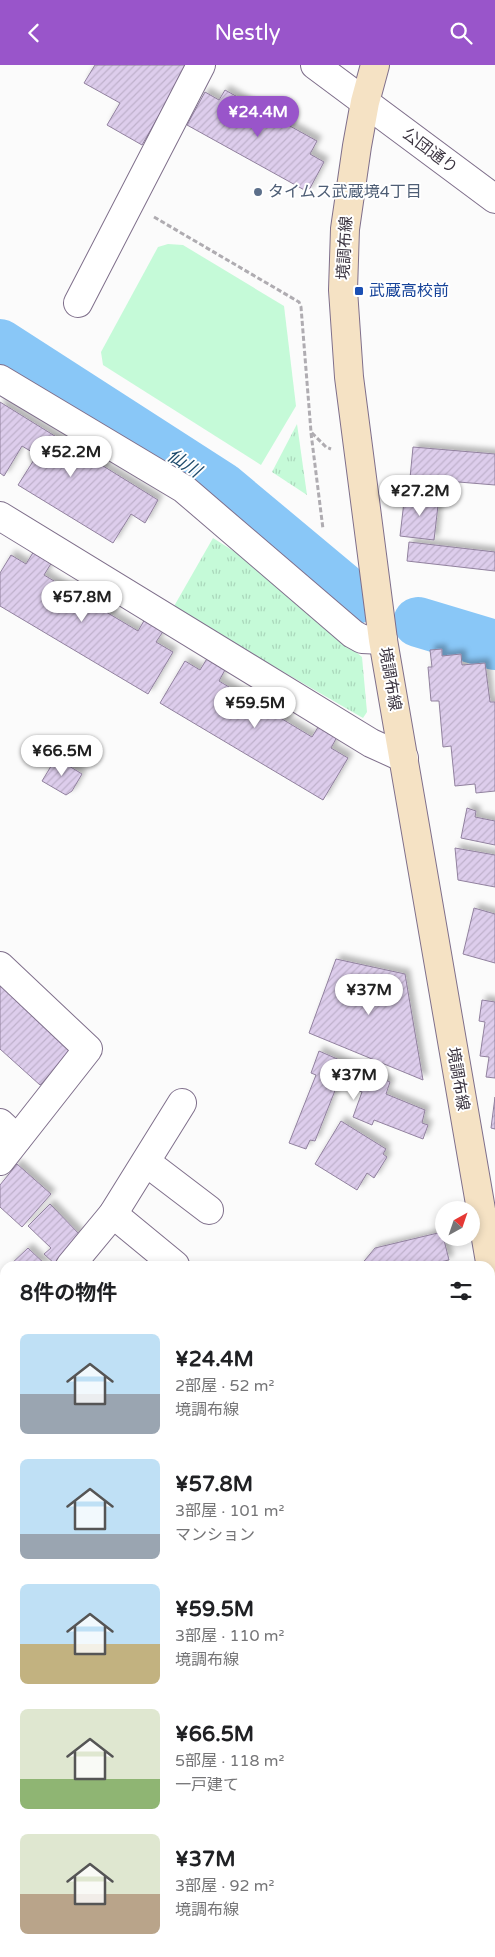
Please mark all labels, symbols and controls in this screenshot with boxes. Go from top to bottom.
icon: back [20,19,48,47]
icon: search [447,19,475,47]
text: Nestly [215,20,280,46]
pin: ¥24.4M [217,95,299,138]
text: ¥24.4M [228,102,288,122]
street label: 公団通り [398,124,462,178]
place label: タイムス武蔵境4丁目 [268,182,422,202]
marker: タイムス武蔵境4丁目 [252,186,264,198]
street label: 境調布線 [333,216,357,280]
place label: 武蔵高校前 [369,281,449,301]
marker: 武蔵高校前 [353,285,365,297]
pin: ¥52.2M [30,435,112,478]
text: ¥52.2M [41,442,101,462]
water label: 仙川 [163,444,207,483]
pin: ¥27.2M [379,475,461,517]
text: ¥27.2M [390,481,450,501]
pin: ¥57.8M [41,581,123,623]
text: ¥57.8M [52,587,112,607]
street label: 境調布線 [375,646,405,712]
pin: ¥59.5M [214,687,296,729]
text: ¥59.5M [225,693,285,713]
pin: ¥66.5M [21,735,103,777]
text: ¥66.5M [32,741,92,761]
pin: ¥37M [339,973,399,1016]
text: ¥37M [346,980,392,1000]
street label: 境調布線 [443,1046,473,1112]
pin: ¥37M [324,1059,384,1101]
text: ¥37M [331,1065,377,1085]
north arrow [435,1201,480,1246]
map controls [435,1201,480,1246]
icon: filters [447,1277,475,1305]
text: 8件の物件 [20,1281,117,1306]
text: ¥24.4M [175,1347,254,1372]
icon: home [60,1354,120,1414]
text: 2部屋 · 52 m² [175,1376,274,1396]
text: 境調布線 [175,1400,239,1420]
text: ¥57.8M [175,1472,253,1497]
icon: home [60,1479,120,1539]
text: 3部屋 · 101 m² [175,1501,284,1521]
text: マンション [175,1525,255,1545]
text: ¥59.5M [175,1597,254,1622]
icon: home [60,1604,120,1664]
text: 3部屋 · 110 m² [175,1626,284,1646]
text: 境調布線 [175,1650,239,1670]
text: ¥66.5M [175,1722,254,1747]
icon: home [60,1729,120,1789]
text: 5部屋 · 118 m² [175,1751,284,1771]
text: 一戸建て [175,1775,239,1795]
text: ¥37M [175,1847,235,1872]
icon: home [60,1854,120,1914]
text: 3部屋 · 92 m² [175,1876,274,1896]
text: 境調布線 [175,1900,239,1920]

